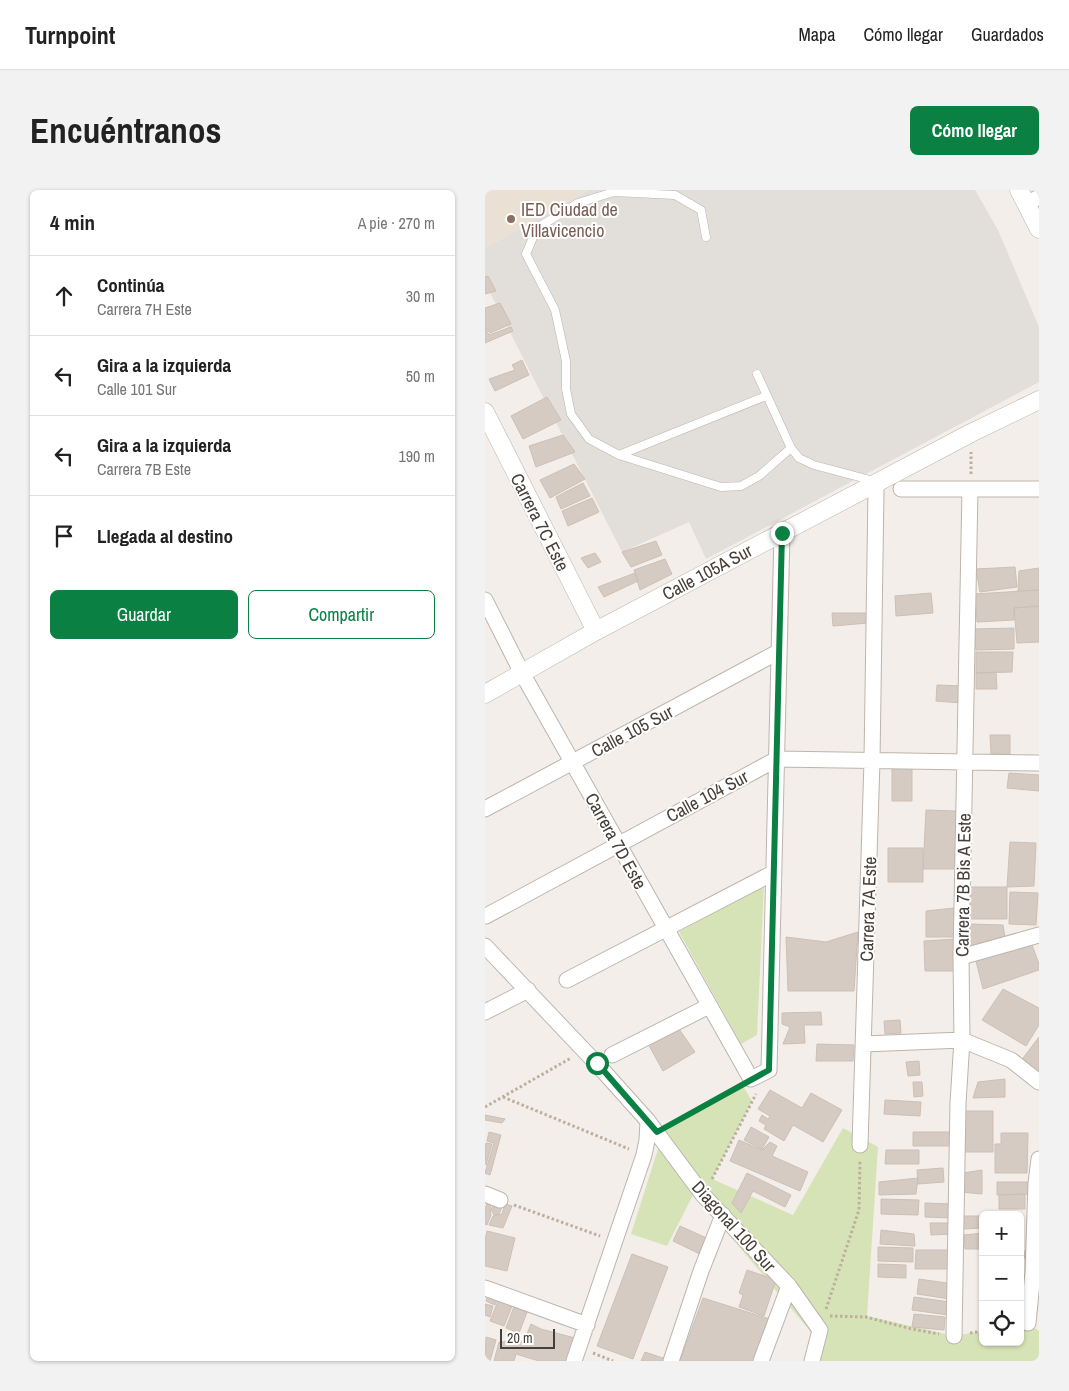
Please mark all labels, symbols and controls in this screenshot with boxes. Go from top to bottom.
text: Turnpoint [25,19,115,51]
text: Mapa [798,22,835,47]
text: Cómo llegar [863,22,943,47]
text: Guardados [971,22,1044,47]
button: Cómo llegar [910,106,1039,155]
text: Encuéntranos [30,107,221,154]
place label: IED Ciudad de Villavicencio [521,197,618,243]
text: 4 min [50,208,95,237]
text: A pie · 270 m [358,212,435,234]
marker: IED Ciudad de Villavicencio [505,213,517,225]
text: Continúa [97,272,165,298]
icon: ahead [50,282,78,310]
text: 30 m [406,285,435,307]
text: Carrera 7H Este [97,298,192,320]
text: Gira a la izquierda [97,352,231,378]
icon: left [50,362,78,390]
text: 50 m [406,365,435,387]
text: Calle 101 Sur [97,378,177,400]
text: Gira a la izquierda [97,432,231,458]
icon: left [50,442,78,470]
text: 190 m [399,445,435,467]
text: Carrera 7B Este [97,458,191,480]
street label: Carrera 7C Este [505,469,575,575]
icon: arrive [50,522,78,550]
route end [771,522,794,545]
text: Llegada al destino [97,523,233,549]
street label: Calle 105A Sur [658,538,756,606]
button: Guardar [50,590,238,639]
button: Compartir [248,590,435,639]
street label: Calle 105 Sur [587,699,677,763]
street label: Calle 104 Sur [662,764,752,828]
street label: Carrera 7D Este [579,788,653,894]
street label: Carrera 7B Bis A Este [949,813,977,957]
street label: Carrera 7A Este [854,856,882,962]
route start [586,1052,609,1075]
street label: Diagonal 100 Sur [686,1175,782,1277]
map controls [979,1211,1024,1346]
button: + [979,1211,1024,1256]
button: − [979,1256,1024,1301]
button: locate [979,1301,1024,1346]
scale bar [500,1326,555,1349]
text: 20 m [507,1329,533,1347]

